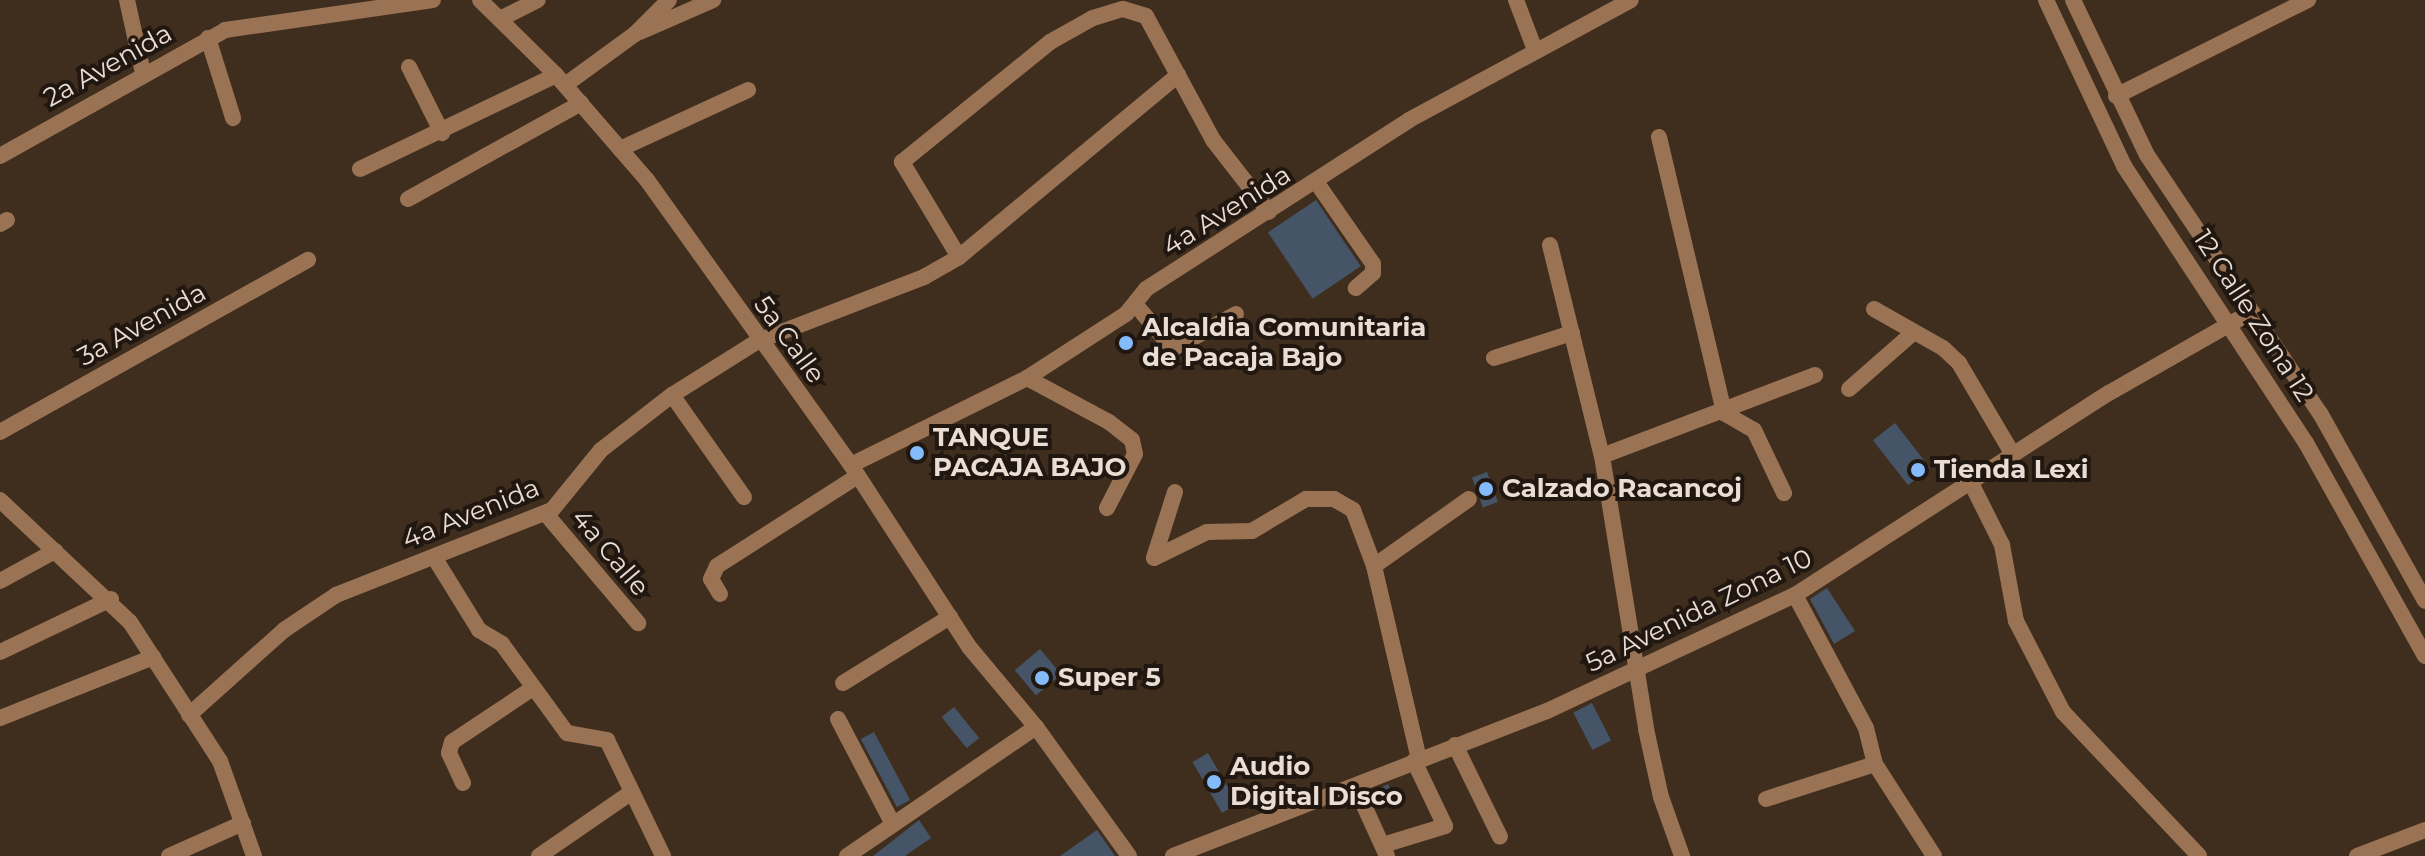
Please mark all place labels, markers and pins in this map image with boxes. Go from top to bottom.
place label: Alcaldia Comunitaria de Pacaja Bajo [1142,312,1426,374]
marker: Alcaldia Comunitaria de Pacaja Bajo [1117,334,1135,352]
place label: TANQUE PACAJA BAJO [933,422,1126,484]
marker: TANQUE PACAJA BAJO [908,444,926,462]
place label: Tienda Lexi [1934,454,2089,486]
marker: Tienda Lexi [1909,461,1927,479]
place label: Calzado Racancoj [1502,473,1742,505]
marker: Calzado Racancoj [1477,480,1495,498]
place label: Super 5 [1058,662,1161,694]
marker: Super 5 [1033,669,1051,687]
place label: Audio Digital Disco [1230,751,1403,812]
marker: Audio Digital Disco [1205,773,1223,791]

